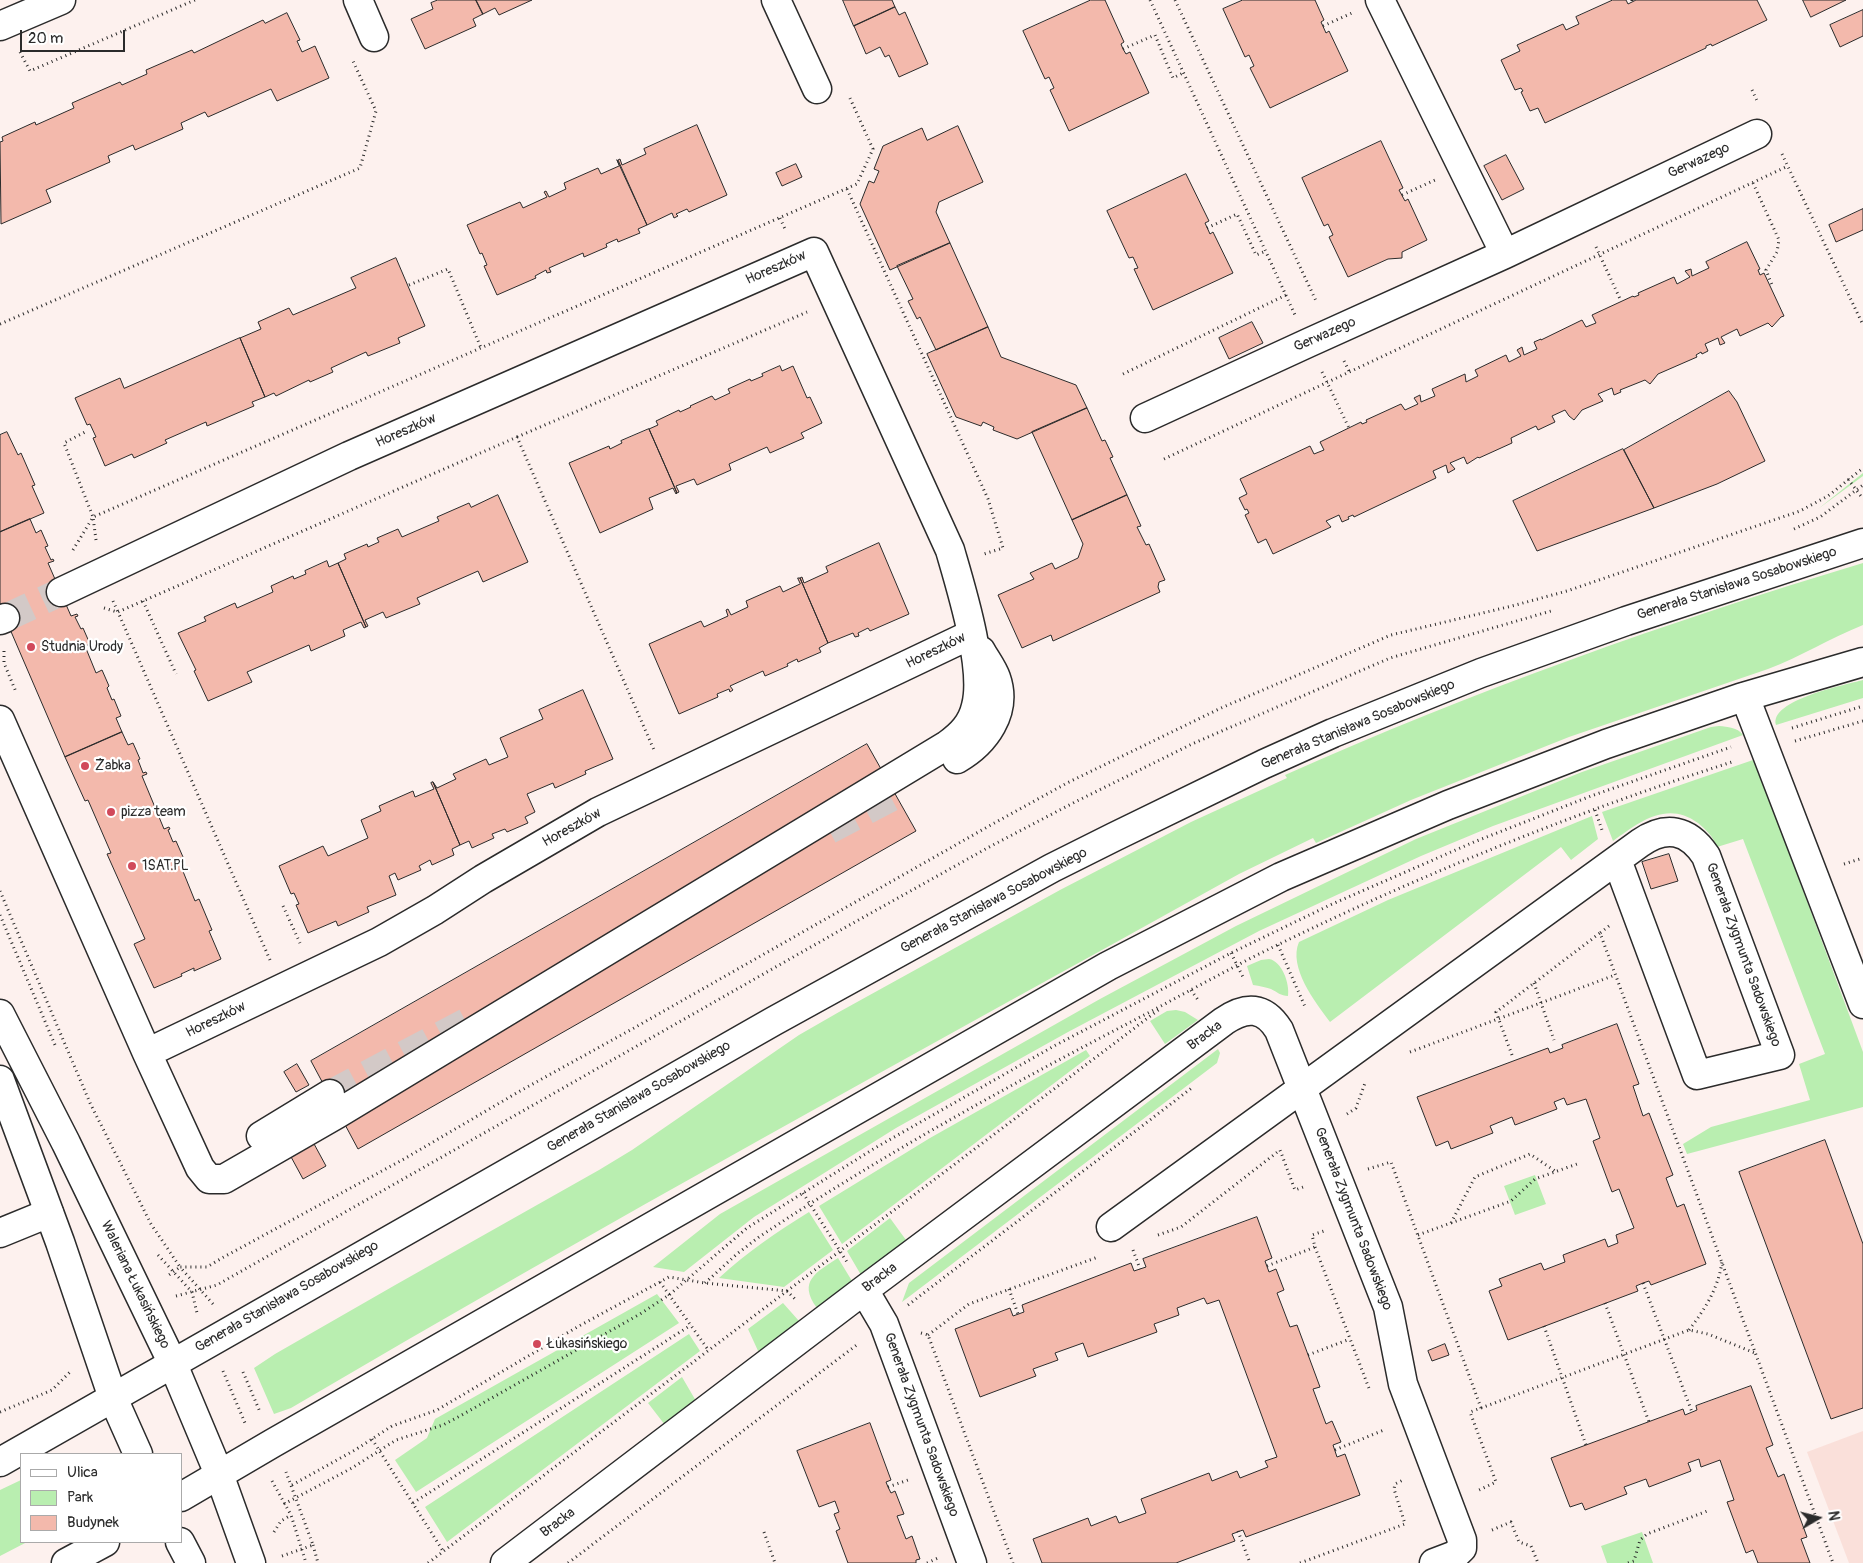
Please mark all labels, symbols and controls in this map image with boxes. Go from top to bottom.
scale bar [22,20,128,52]
text: 20 m [28,29,63,48]
street label: Gerwazego [1666,139,1732,183]
street label: Horeszków [743,247,809,289]
street label: Gerwazego [1291,314,1359,356]
street label: Horeszków [373,410,439,452]
street label: Generała Stanisława Sosabowskiego [1635,544,1839,624]
street label: Horeszków [903,629,969,673]
place label: Studnia Urody [41,639,123,655]
marker: Studnia Urody [25,641,37,653]
street label: Generała Stanisława Sosabowskiego [1259,676,1457,774]
place label: Żabka [95,758,131,774]
marker: Żabka [79,760,91,772]
place label: pizza team [121,804,186,820]
street label: Horeszków [540,805,604,851]
marker: pizza team [105,806,117,818]
street label: Generała Stanisława Sosabowskiego [898,845,1090,957]
place label: 1SAT.PL [142,858,189,874]
marker: 1SAT.PL [126,860,138,872]
street label: Generała Zygmunta Sadowskiego [1702,861,1784,1049]
street label: Horeszków [183,998,249,1042]
street label: Bracka [1184,1018,1226,1054]
street label: Generała Stanisława Sosabowskiego [544,1037,734,1157]
street label: Generała Zygmunta Sadowskiego [1310,1125,1396,1313]
street label: Waleriana Łukasińskiego [97,1218,173,1352]
street label: Generała Stanisława Sosabowskiego [192,1237,382,1357]
street label: Bracka [859,1260,901,1296]
street label: Generała Zygmunta Sadowskiego [880,1331,962,1519]
place label: Łukasińskiego [547,1336,627,1352]
marker: Łukasińskiego [531,1338,543,1350]
legend [20,1453,182,1543]
text: Ulica [67,1463,98,1482]
text: Park [67,1488,93,1507]
north arrow [1793,1493,1843,1543]
street label: Bracka [537,1505,579,1541]
text: N [1824,1510,1842,1522]
text: Budynek [67,1513,119,1532]

